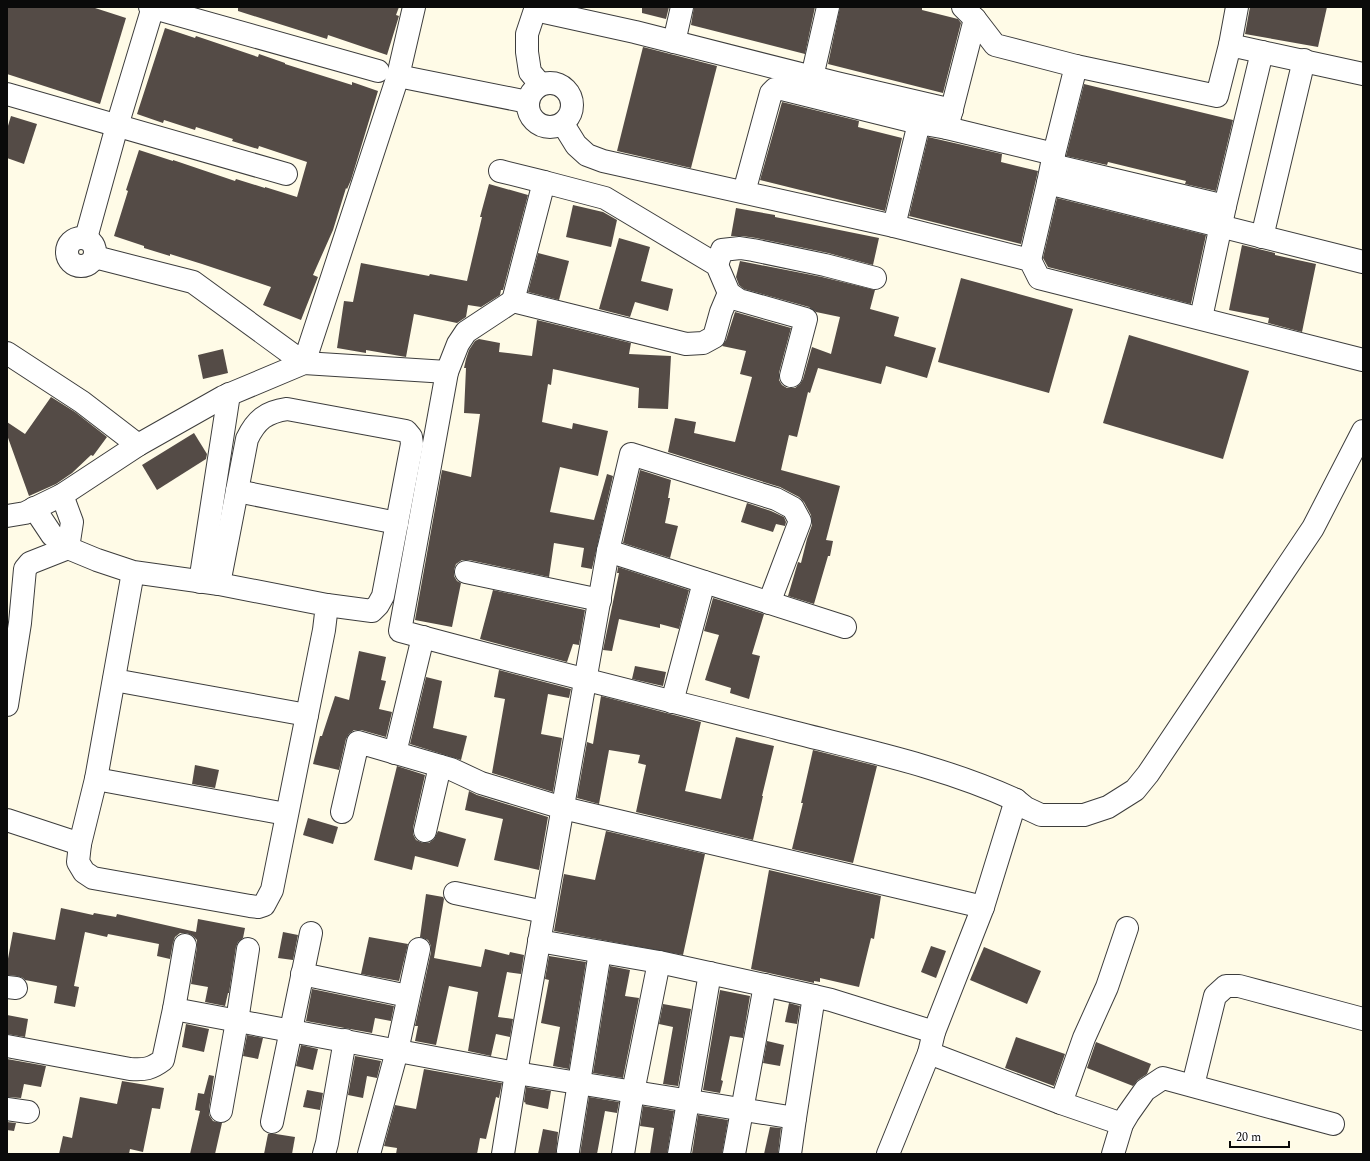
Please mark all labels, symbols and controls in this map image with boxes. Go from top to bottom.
scale bar [1230,1123,1289,1149]
text: 20 m [1236,1128,1261,1147]

